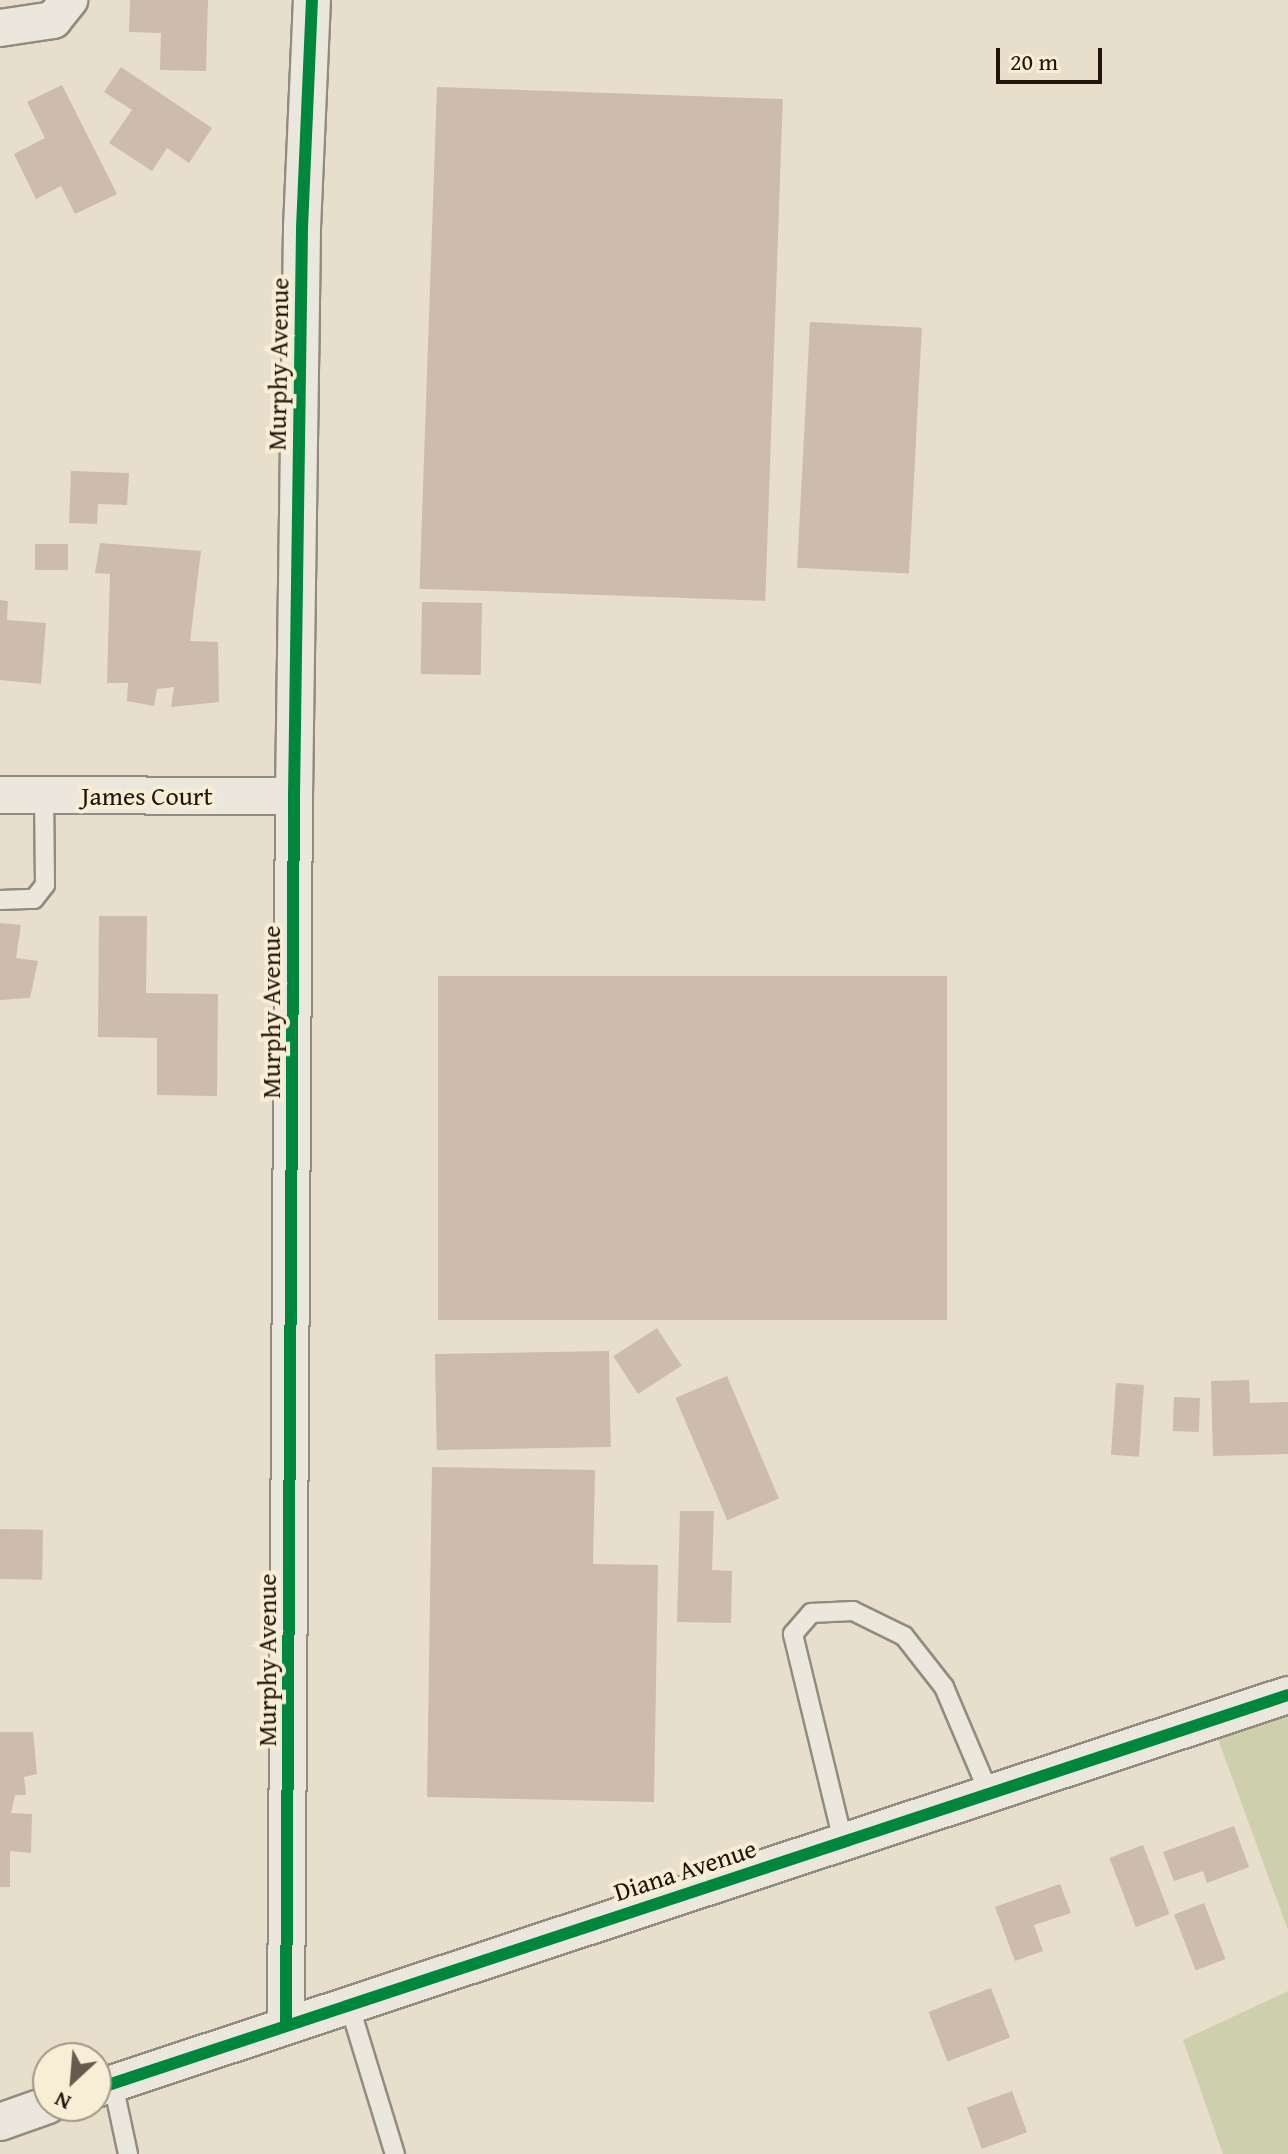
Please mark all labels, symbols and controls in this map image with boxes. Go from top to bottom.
scale bar [1000,32,1106,82]
text: 20 m [1010,44,1058,79]
street label: Murphy Avenue [261,277,295,451]
street label: James Court [81,780,213,812]
street label: Murphy Avenue [255,925,287,1099]
street label: Murphy Avenue [251,1573,283,1747]
street label: Diana Avenue [610,1832,760,1908]
north arrow [32,2042,112,2122]
text: N [49,2084,76,2119]

